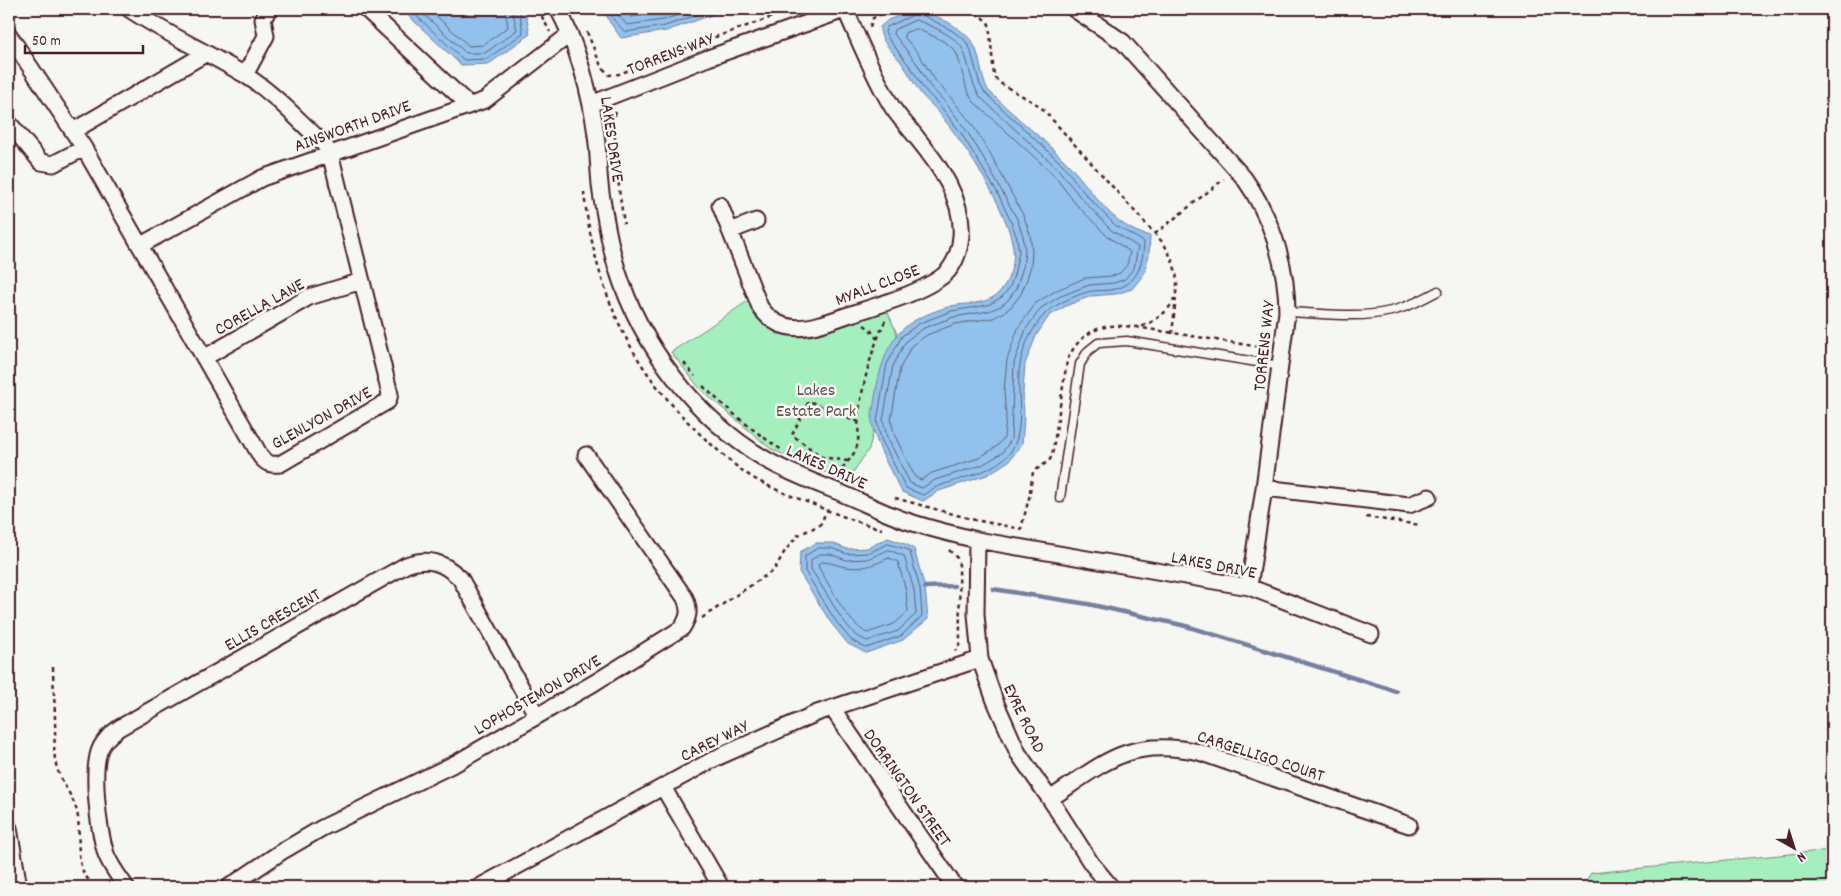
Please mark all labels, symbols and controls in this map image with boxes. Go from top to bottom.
scale bar [25,22,142,54]
street label: TORRENS WAY [624,27,719,83]
text: 50 m [32,31,61,53]
street label: AINSWORTH DRIVE [291,95,415,160]
street label: LAKES DRIVE [592,95,629,184]
street label: MYALL CLOSE [832,259,924,314]
street label: CORELLA LANE [211,273,310,343]
street label: TORRENS WAY [1248,298,1283,393]
park label: Lakes Estate Park [776,379,856,425]
street label: GLENLYON DRIVE [267,381,377,457]
street label: LAKES DRIVE [782,439,870,497]
street label: LAKES DRIVE [1169,546,1258,587]
street label: ELLIS CRESCENT [220,583,326,659]
street label: LOPHOSTEMON DRIVE [470,650,606,743]
street label: EYRE ROAD [995,680,1050,758]
street label: CAREY WAY [677,714,755,770]
street label: DORRINGTON STREET [856,724,956,852]
street label: CARGELLIGO COURT [1193,725,1327,790]
north arrow [1768,824,1818,874]
text: N [1792,847,1810,867]

